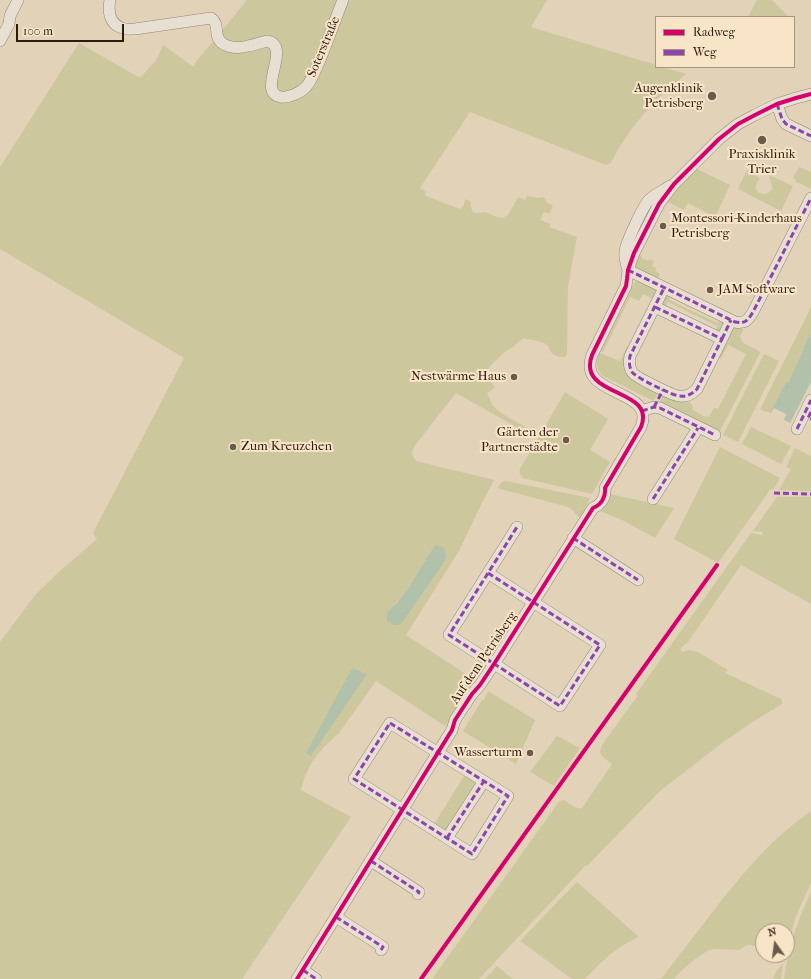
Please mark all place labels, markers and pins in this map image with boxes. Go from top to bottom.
place label: Augenklinik Petrisberg [634,81,703,112]
marker: Augenklinik Petrisberg [706,90,718,102]
marker: Praxisklinik Trier [756,134,768,146]
place label: Praxisklinik Trier [728,147,796,178]
place label: Montessori-Kinderhaus Petrisberg [671,211,802,242]
marker: Montessori-Kinderhaus Petrisberg [658,221,668,231]
place label: JAM Software [718,282,795,298]
marker: JAM Software [705,285,715,295]
place label: Nestwärme Haus [411,369,506,385]
marker: Nestwärme Haus [509,372,519,382]
place label: Gärten der Partnerstädte [481,425,558,456]
marker: Gärten der Partnerstädte [561,435,571,445]
place label: Zum Kreuzchen [241,439,332,455]
marker: Zum Kreuzchen [228,442,238,452]
place label: Wasserturm [454,745,522,761]
marker: Wasserturm [525,748,535,758]

